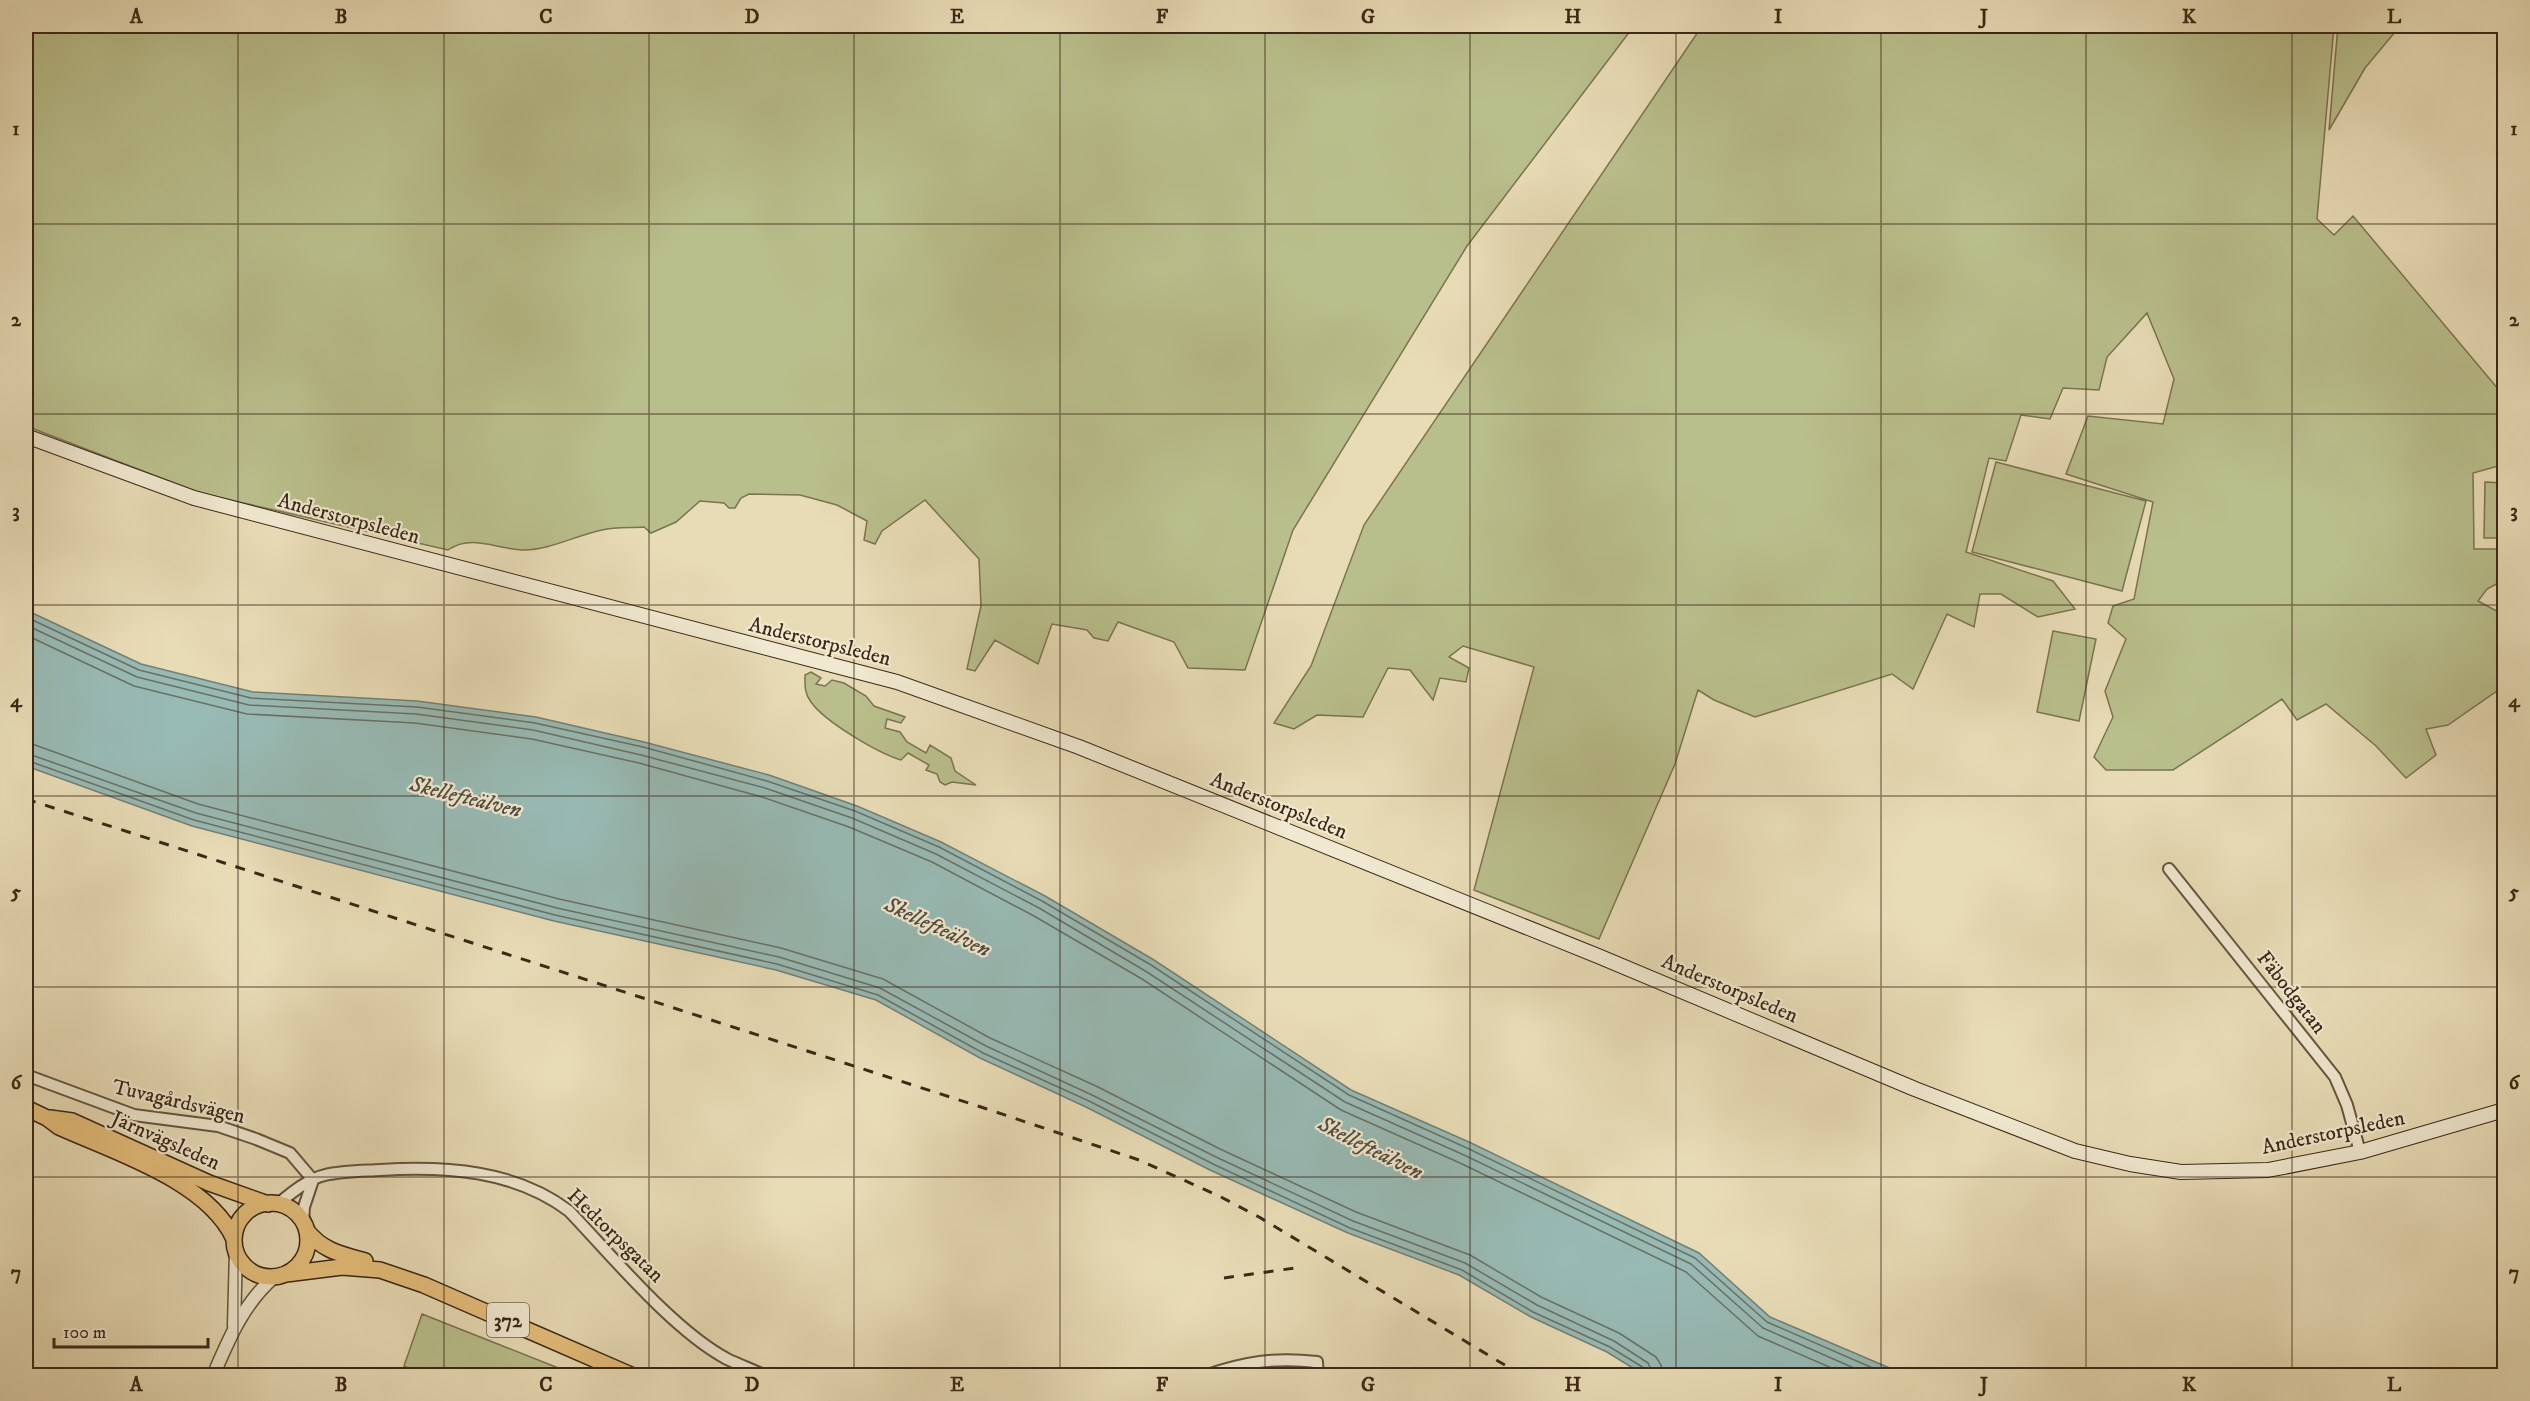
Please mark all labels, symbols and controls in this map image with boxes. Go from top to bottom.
text: A [129,5,144,30]
text: B [335,5,347,30]
text: C [539,5,553,30]
text: D [745,5,760,30]
text: E [950,5,964,30]
text: F [1156,5,1169,30]
text: G [1361,5,1375,30]
text: H [1565,5,1582,30]
text: I [1774,5,1782,30]
text: J [1978,5,1988,30]
text: K [2182,5,2197,30]
text: L [2387,5,2402,30]
text: 1 [12,117,20,142]
text: 1 [2510,117,2518,142]
text: 2 [11,308,22,333]
text: 2 [2509,308,2520,333]
street label: Anderstorpsleden [275,488,422,550]
text: 3 [12,499,20,524]
text: 3 [2510,499,2518,524]
street label: Anderstorpsleden [746,612,894,672]
text: 4 [10,689,23,714]
text: 4 [2508,689,2521,714]
street label: Anderstorpsleden [1206,767,1351,845]
water label: Skellefteälven [406,770,524,824]
text: 5 [10,880,21,905]
text: 5 [2508,880,2519,905]
water label: Skellefteälven [879,891,995,964]
street label: Fäbodgatan [2251,946,2332,1039]
street label: Anderstorpsleden [1658,949,1802,1029]
text: 6 [11,1071,23,1096]
text: 6 [2509,1071,2521,1096]
street label: Tuvagårdsvägen [110,1074,248,1130]
street label: Järnvägsleden [105,1105,224,1176]
street label: Anderstorpsleden [2259,1105,2407,1161]
water label: Skellefteälven [1313,1110,1427,1186]
street label: Hedtorpsgatan [561,1183,669,1288]
text: 7 [11,1261,21,1286]
text: 7 [2509,1261,2519,1286]
road number: 372 [487,1303,529,1337]
scale bar [54,1311,208,1349]
text: 100 m [63,1322,106,1344]
text: A [129,1373,144,1398]
text: B [335,1373,347,1398]
text: C [539,1373,553,1398]
text: D [745,1373,760,1398]
text: E [950,1373,964,1398]
text: F [1156,1373,1169,1398]
text: G [1361,1373,1375,1398]
text: H [1565,1373,1582,1398]
text: I [1774,1373,1782,1398]
text: J [1978,1373,1988,1398]
text: K [2182,1373,2197,1398]
text: L [2387,1373,2402,1398]

